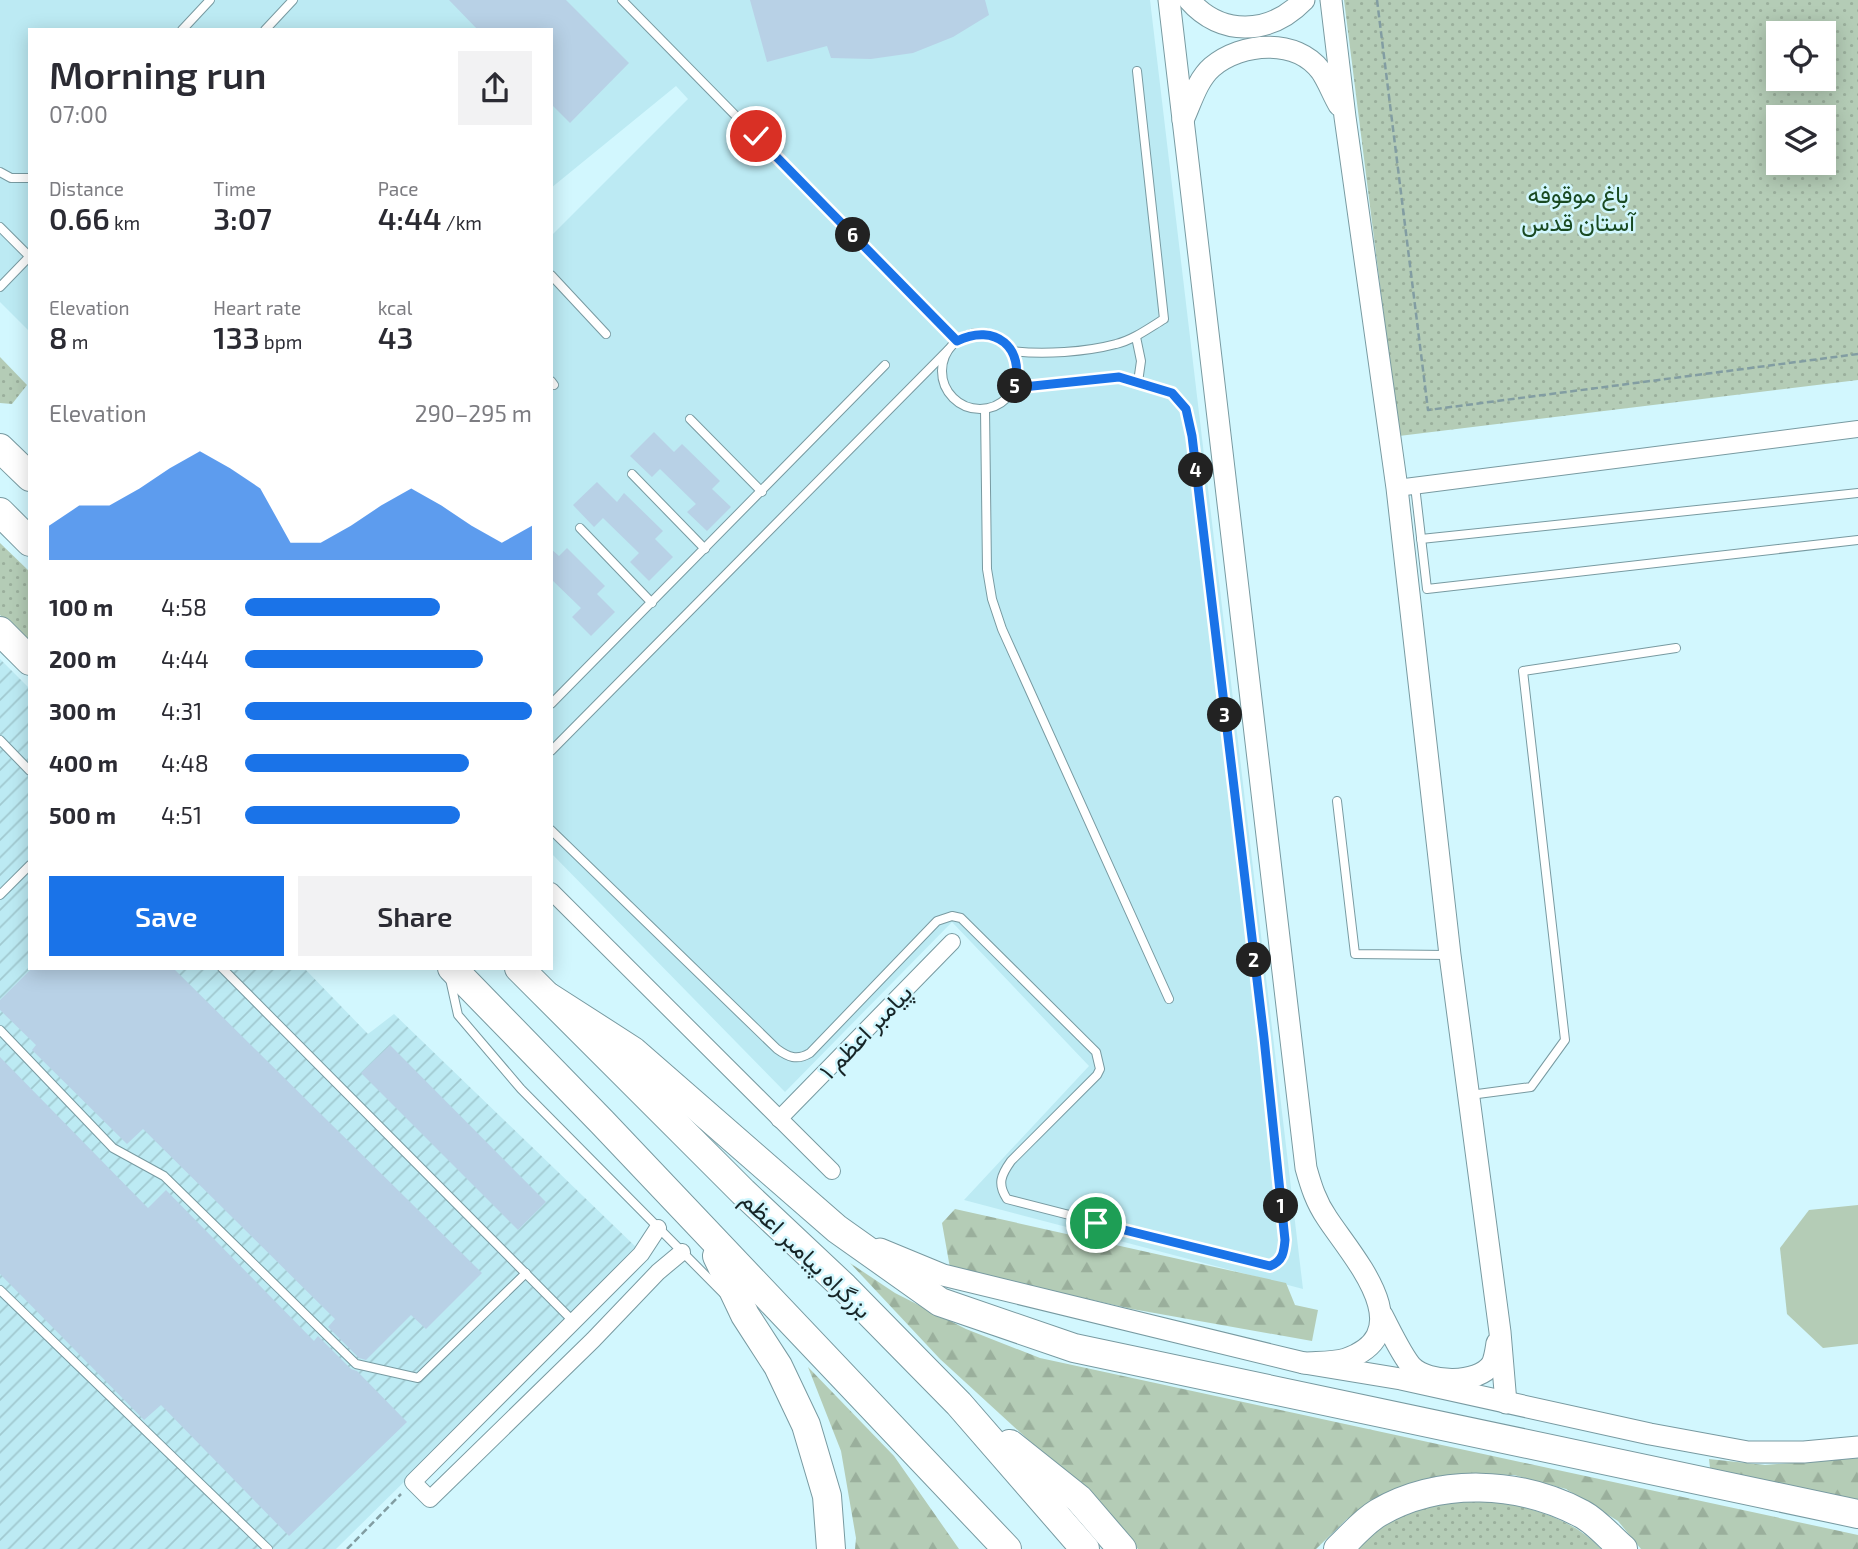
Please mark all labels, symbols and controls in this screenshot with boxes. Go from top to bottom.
map controls [1766,21,1836,175]
button: locate [1766,21,1836,91]
text: Morning run [49,51,267,97]
button: share [458,51,532,125]
text: 07:00 [49,100,108,128]
button: layers [1766,105,1836,175]
pin [726,106,786,166]
icon: check [737,117,775,155]
text: Distance [49,177,124,200]
text: Time [213,177,256,200]
text: Pace [378,177,419,200]
park label: باغ موقوفه آستان قدس [1521,179,1637,237]
text: 0.66 [49,200,110,236]
text: 3:07 [213,200,272,236]
text: 4:44 [378,200,442,236]
text: km [110,211,140,234]
text: /km [442,211,482,234]
pin: 6 [836,218,870,252]
text: 6 [847,223,858,246]
text: Elevation [49,296,130,319]
text: Heart rate [213,296,301,319]
text: kcal [378,296,412,319]
text: 8 [49,319,67,355]
text: 133 [213,319,260,355]
text: 43 [378,319,413,355]
text: m [67,330,88,353]
text: bpm [260,330,302,353]
pin: 5 [998,368,1032,404]
text: 5 [1009,374,1020,397]
text: Elevation [49,399,147,427]
text: 290–295 m [415,399,532,427]
pin: 4 [1178,452,1214,488]
text: 4 [1189,458,1202,481]
text: 100 m [49,593,113,621]
text: 4:58 [161,593,207,621]
text: 200 m [49,645,117,673]
text: 4:44 [161,645,209,673]
text: 300 m [49,697,116,725]
text: 4:31 [161,697,203,725]
pin: 3 [1208,698,1242,732]
text: 3 [1219,703,1230,726]
text: 400 m [49,749,118,777]
text: 4:48 [161,749,209,777]
text: 500 m [49,801,116,829]
text: 4:51 [161,801,202,829]
button: Save [49,876,284,956]
button: Share [298,876,532,956]
pin: 2 [1236,942,1272,978]
text: 2 [1248,948,1259,971]
street label: پیامبر اعظم ۱ [813,977,920,1087]
street label: بزرگراه پیامبر اعظم [733,1184,879,1326]
pin: 1 [1264,1188,1298,1224]
pin [1066,1193,1126,1253]
text: 1 [1276,1194,1285,1217]
icon: arrive [1077,1204,1115,1242]

